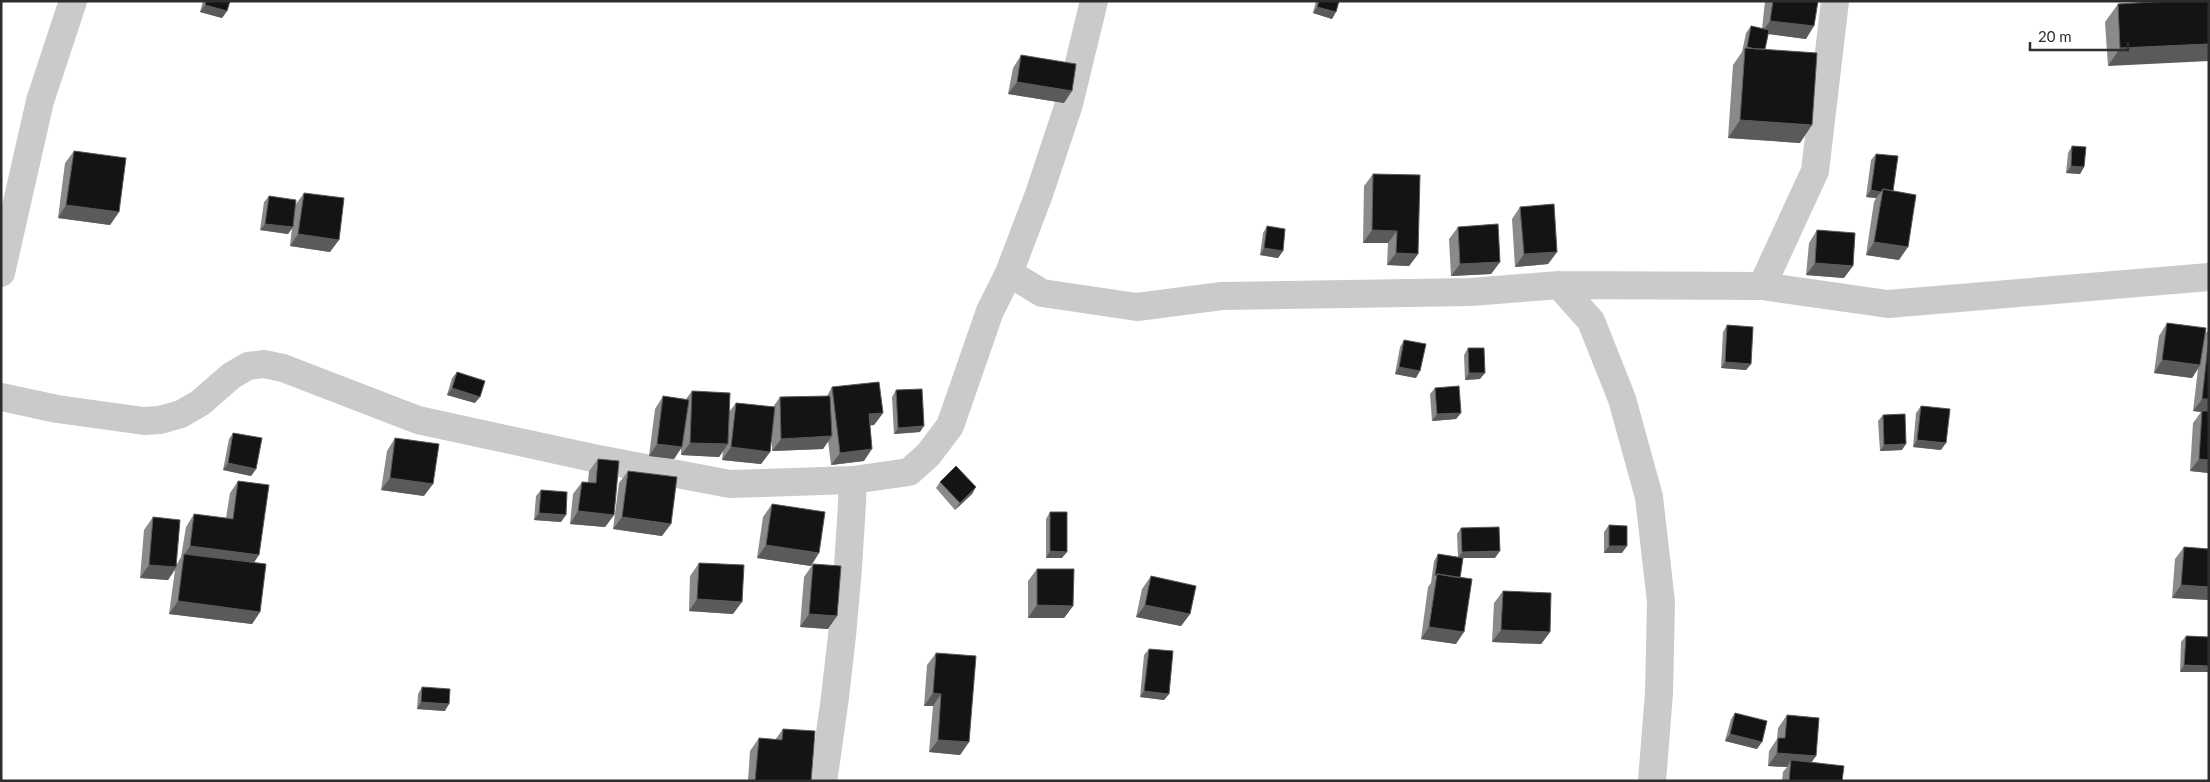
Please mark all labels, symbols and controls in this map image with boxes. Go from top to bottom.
scale bar [2030,20,2128,52]
text: 20 m [2038,27,2072,45]

